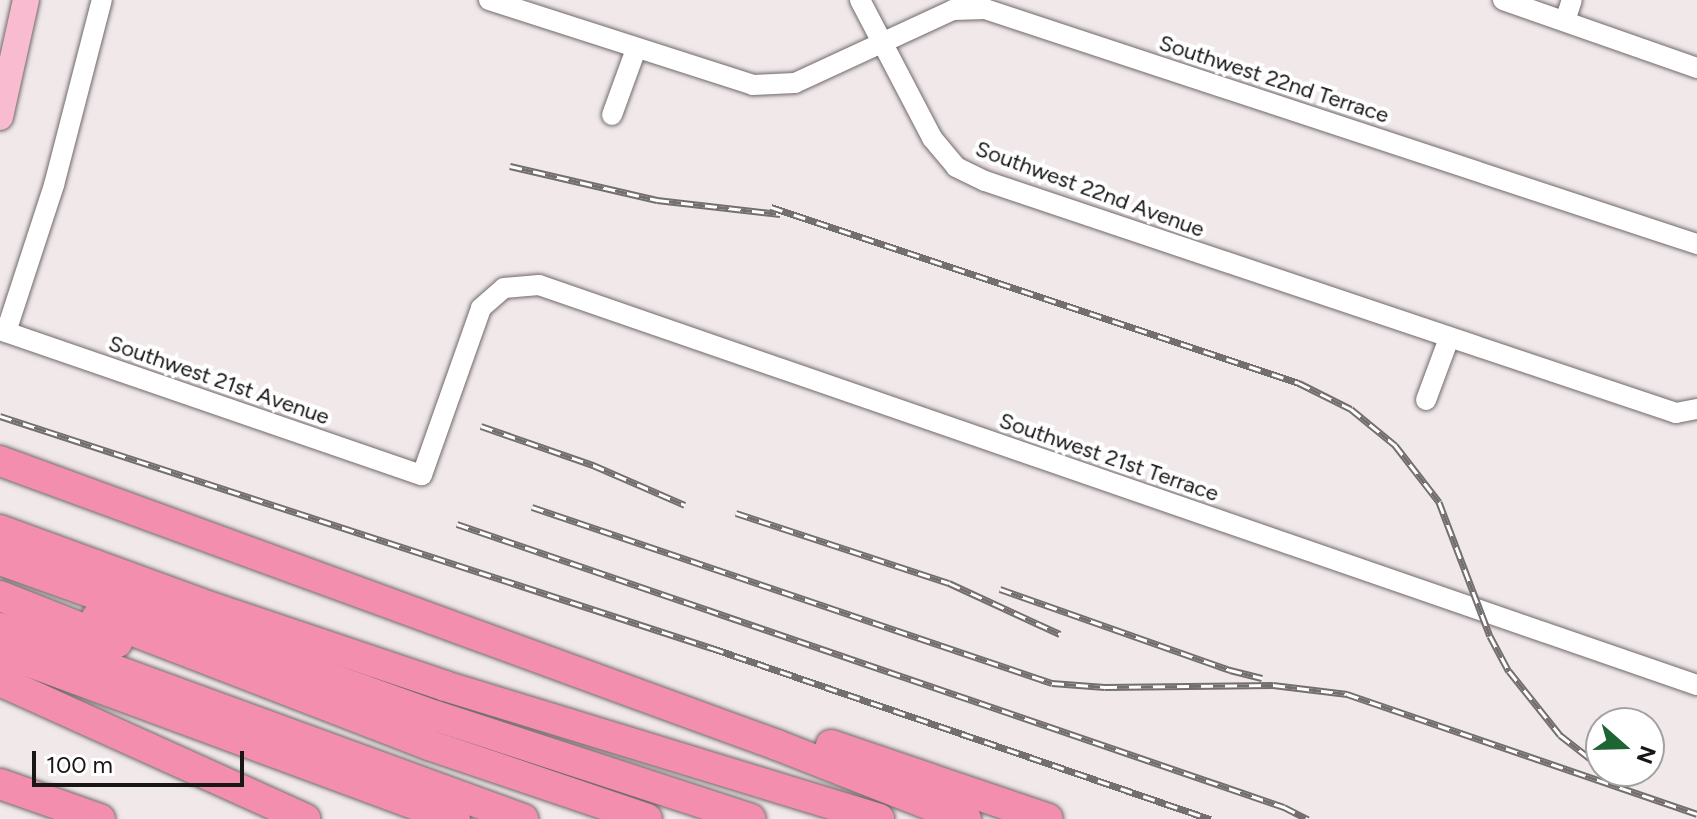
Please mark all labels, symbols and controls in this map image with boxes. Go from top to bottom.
street label: Southwest 22nd Terrace [1156,29,1392,129]
street label: Southwest 22nd Avenue [972,135,1208,243]
street label: Southwest 21st Avenue [105,330,333,430]
street label: Southwest 21st Terrace [996,407,1222,507]
north arrow [1585,707,1665,787]
scale bar [36,735,248,785]
text: N [1631,742,1662,767]
text: 100 m [46,750,113,779]

